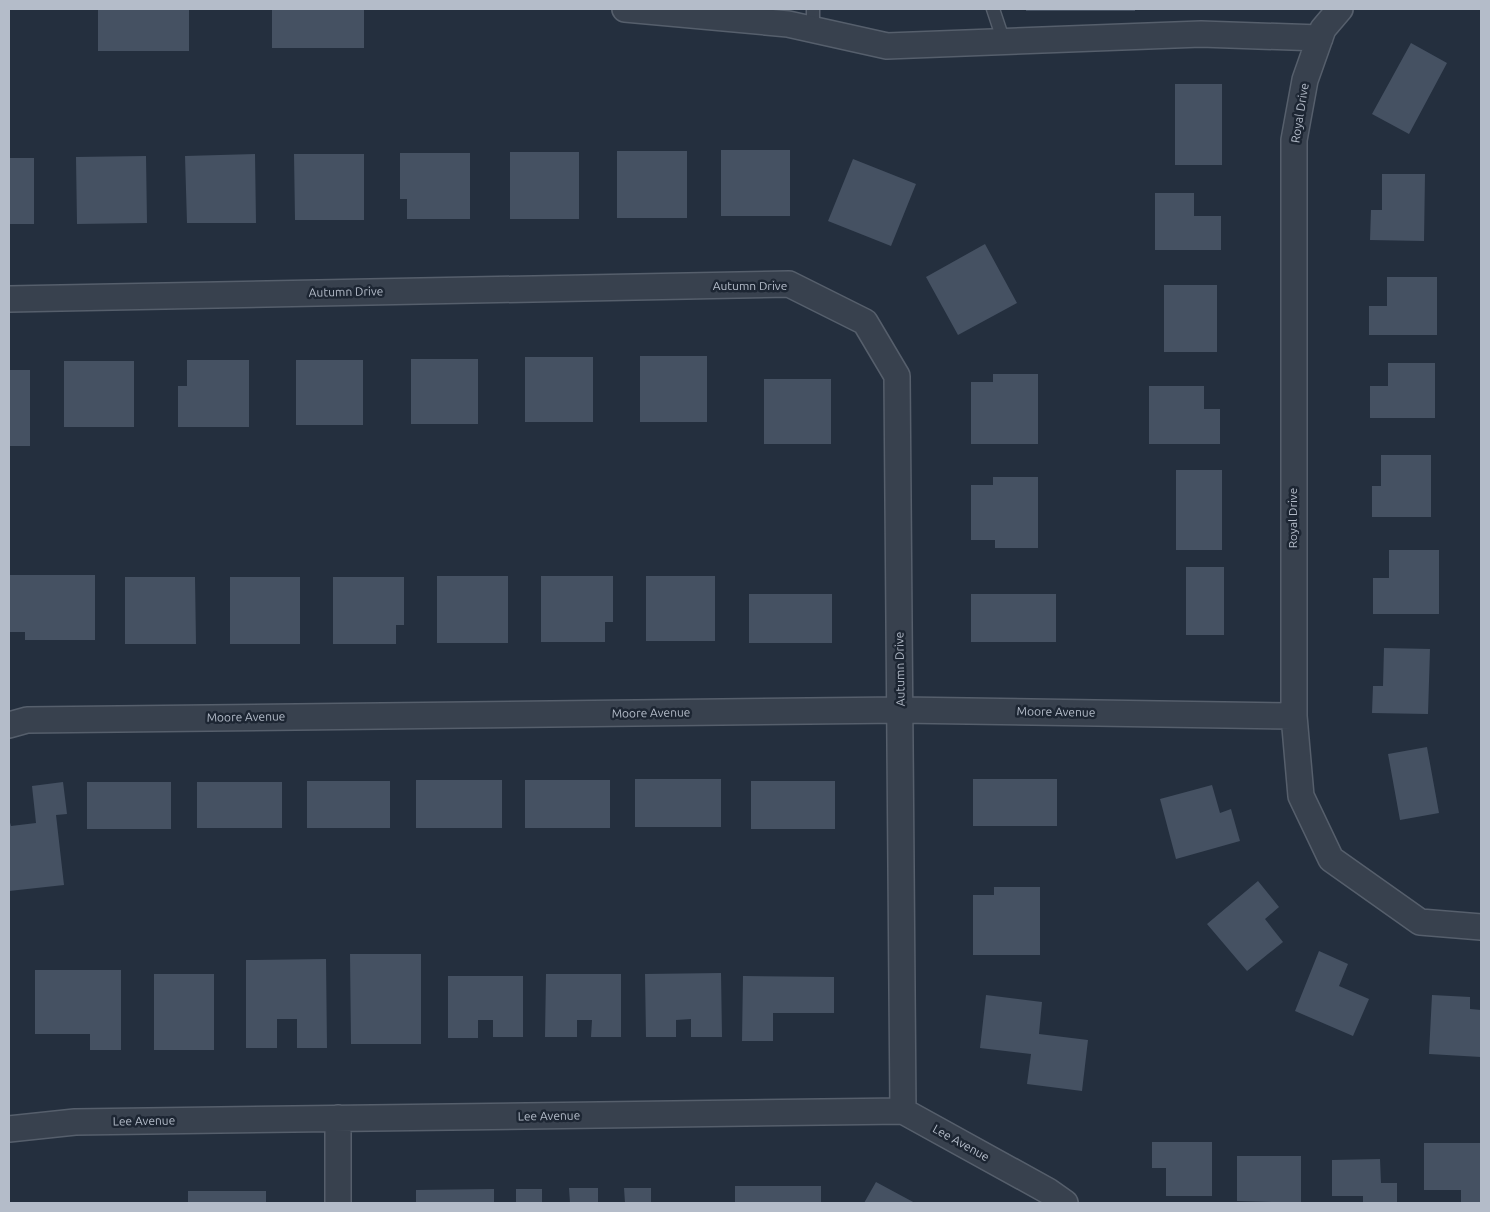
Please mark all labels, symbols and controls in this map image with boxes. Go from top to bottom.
street label: Royal Drive [1288,82,1311,144]
street label: Autumn Drive [713,279,787,292]
street label: Autumn Drive [309,284,383,299]
street label: Royal Drive [1286,488,1299,548]
street label: Autumn Drive [892,632,907,706]
street label: Moore Avenue [1016,704,1096,719]
street label: Moore Avenue [611,705,691,720]
street label: Moore Avenue [206,709,286,724]
street label: Lee Avenue [518,1108,580,1123]
street label: Lee Avenue [113,1113,175,1128]
street label: Lee Avenue [931,1122,992,1163]

